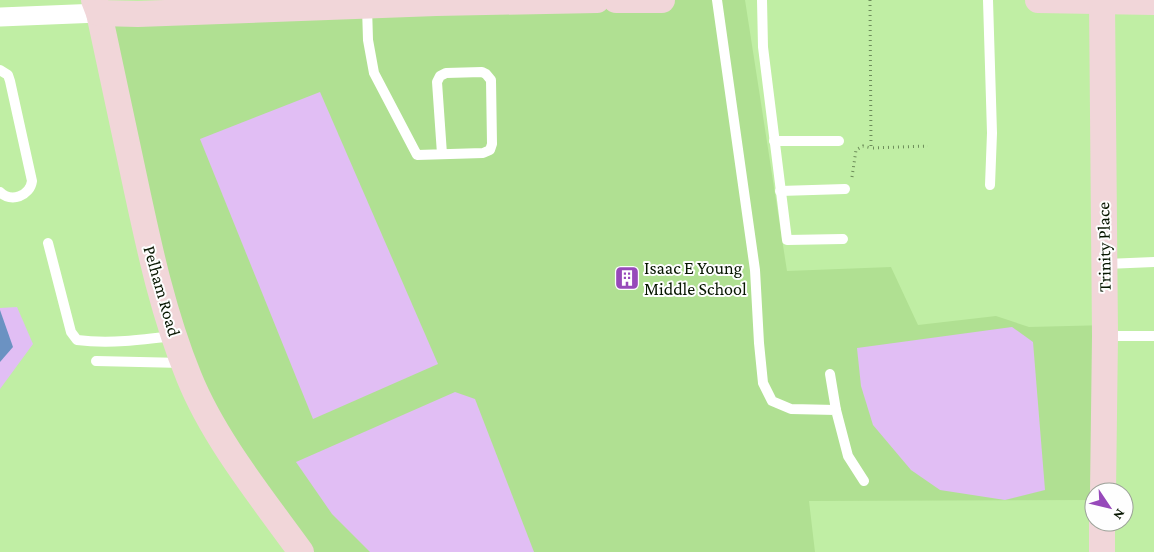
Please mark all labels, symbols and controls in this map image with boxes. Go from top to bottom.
street label: Trinity Place [1093,202,1115,292]
street label: Pelham Road [139,243,185,339]
place label: Isaac E Young Middle School [644,258,747,299]
building icon: Isaac E Young Middle School [614,265,640,291]
north arrow [1084,482,1134,532]
text: N [1110,506,1129,523]

